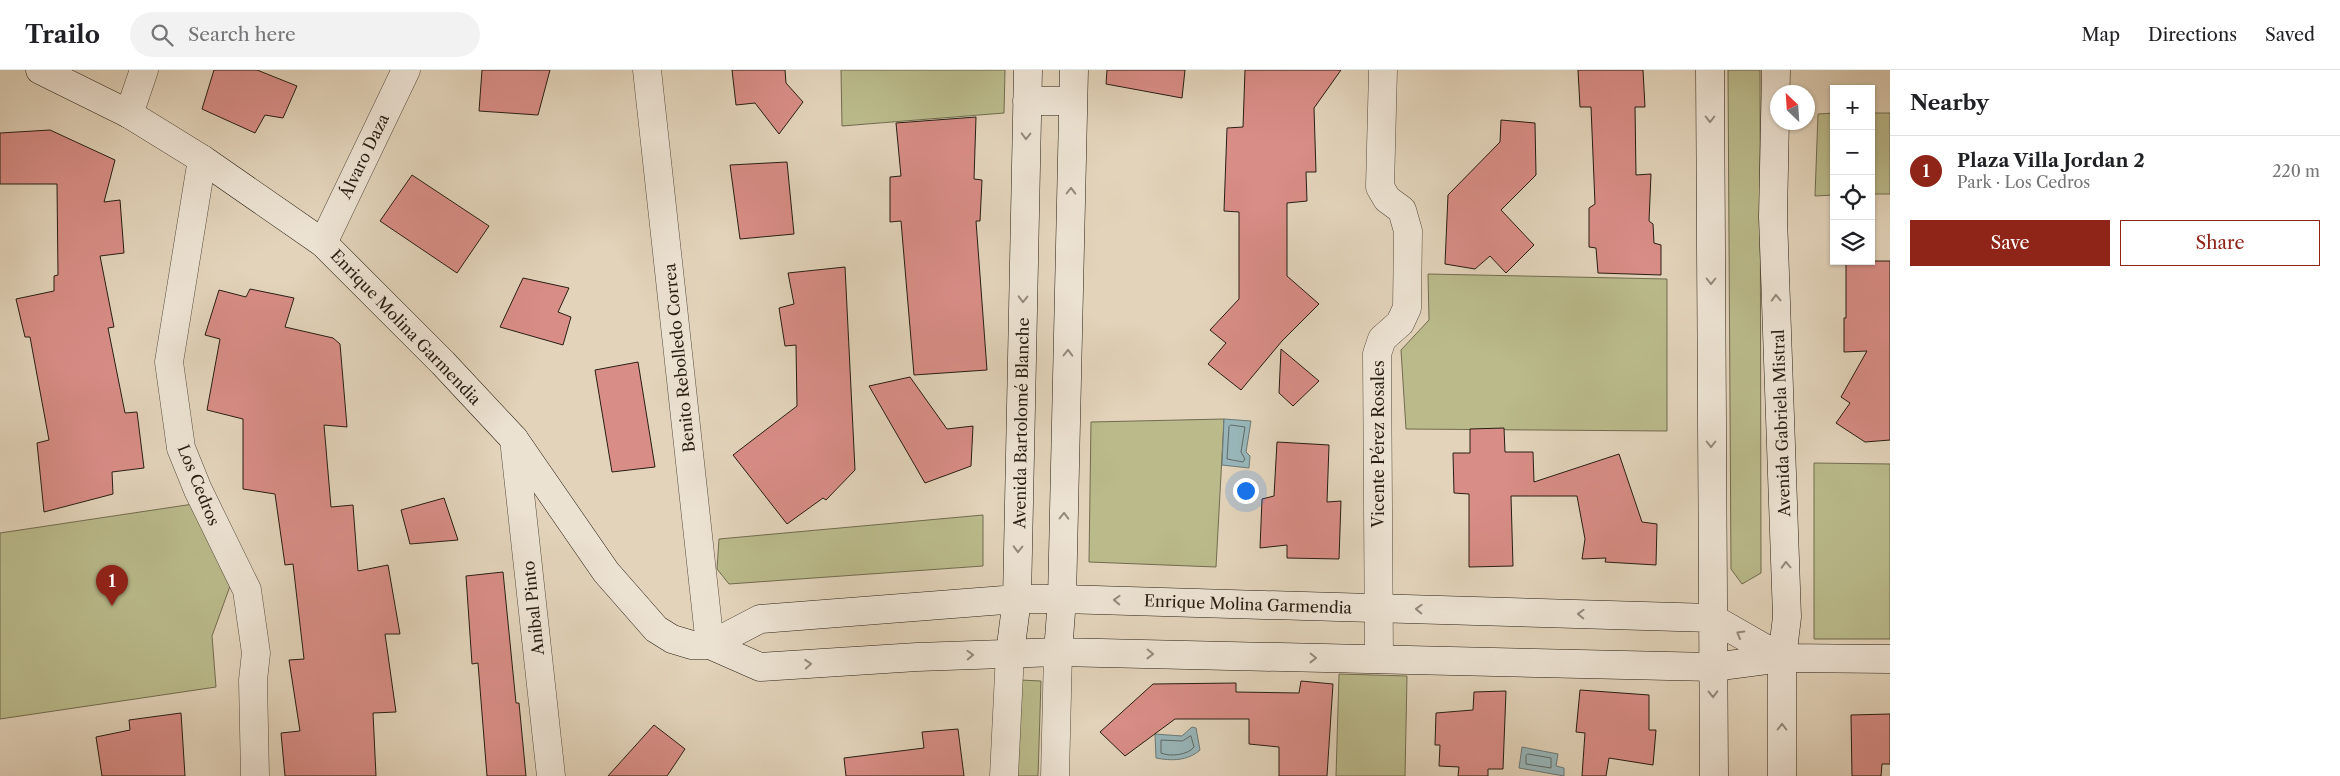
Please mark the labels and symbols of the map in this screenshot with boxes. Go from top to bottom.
north arrow [1770,85,1815,130]
street label: Álvaro Daza [334,110,393,203]
one-way arrow [1705,115,1715,123]
one-way arrow [1021,132,1032,140]
one-way arrow [1066,187,1076,194]
street label: Enrique Molina Garmendia [327,245,486,409]
street label: Benito Rebolledo Correa [659,262,699,453]
one-way arrow [1706,278,1716,285]
one-way arrow [1771,294,1782,302]
one-way arrow [1018,295,1028,303]
street label: Avenida Bartolomé Blanche [1009,317,1033,530]
street label: Avenida Gabriela Mistral [1768,329,1794,518]
one-way arrow [1062,349,1073,357]
street label: Vicente Pérez Rosales [1368,360,1388,529]
one-way arrow [1706,440,1716,448]
street label: Los Cedros [174,441,224,529]
your location [1233,478,1259,504]
one-way arrow [1059,512,1069,520]
one-way arrow [1013,545,1024,553]
street label: Aníbal Pinto [518,560,548,657]
one-way arrow [1780,561,1791,569]
pin: 1 [96,565,128,606]
street label: Enrique Molina Garmendia [1144,590,1353,618]
one-way arrow [1112,595,1120,605]
one-way arrow [1415,604,1422,614]
one-way arrow [1577,609,1585,619]
one-way arrow [1736,630,1745,640]
one-way arrow [967,649,975,660]
one-way arrow [1147,649,1155,659]
one-way arrow [1309,652,1317,663]
one-way arrow [804,658,812,669]
one-way arrow [1708,690,1718,698]
one-way arrow [1777,723,1787,731]

